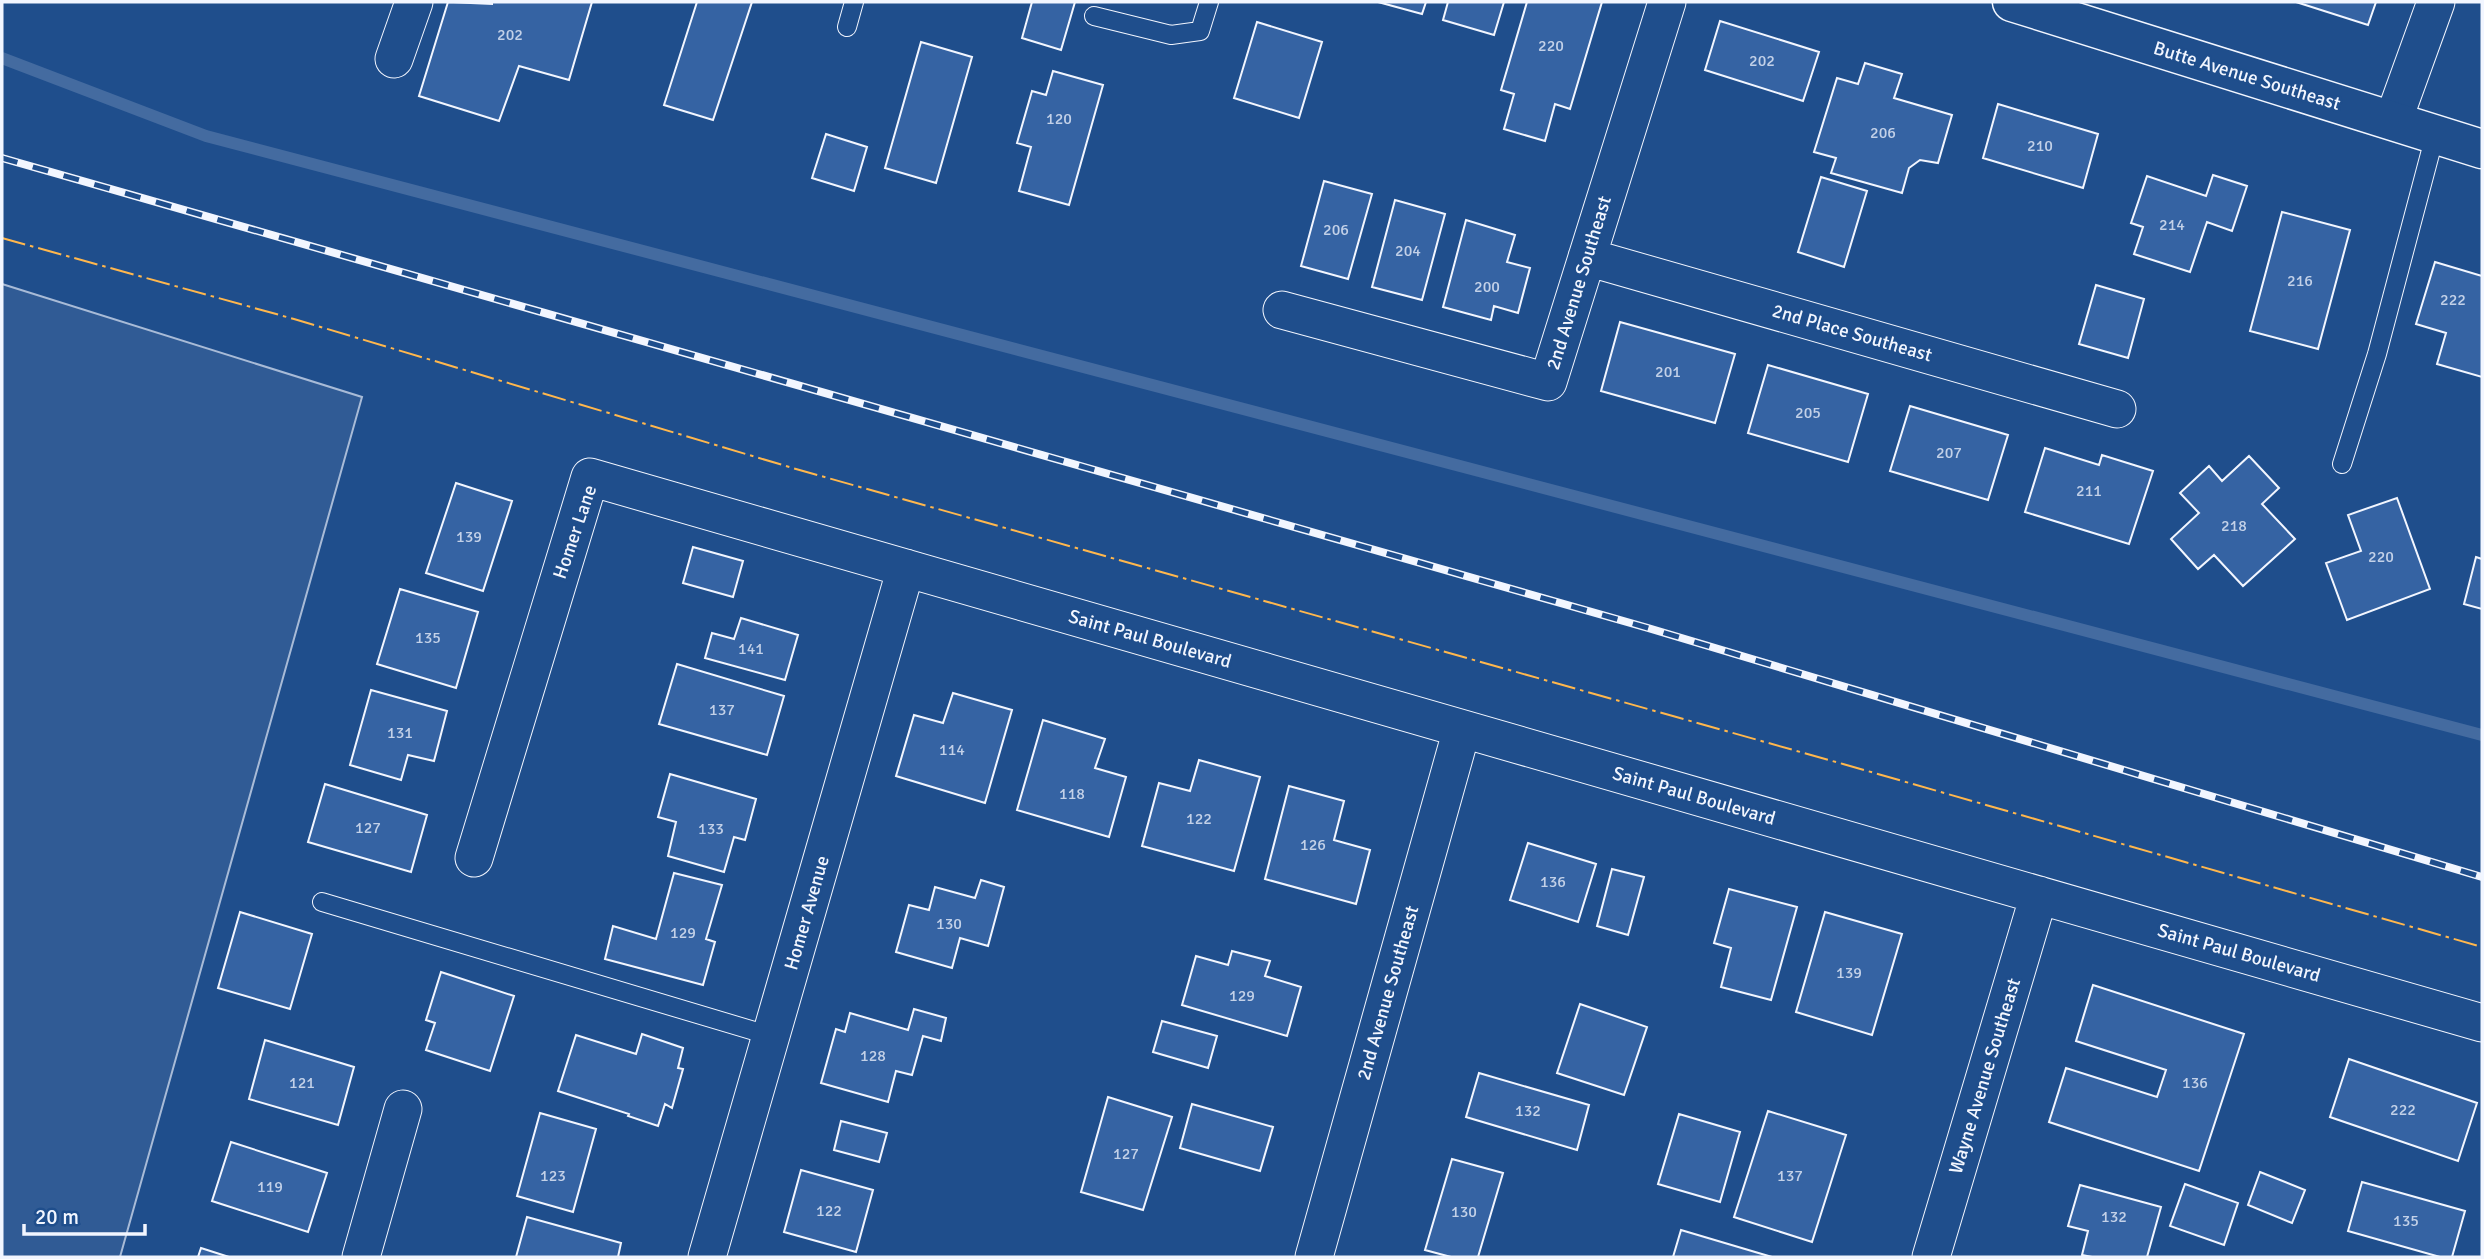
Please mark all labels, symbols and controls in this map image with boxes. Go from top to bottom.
house number: 202 [497,25,523,45]
house number: 220 [1538,36,1564,56]
street label: Butte Avenue Southeast [2151,36,2344,116]
house number: 202 [1749,51,1775,71]
house number: 120 [1046,109,1072,129]
house number: 206 [1870,123,1896,143]
house number: 210 [2027,136,2053,156]
street label: 2nd Avenue Southeast [1541,193,1617,373]
house number: 214 [2159,215,2185,235]
house number: 206 [1323,220,1349,240]
house number: 204 [1395,241,1421,261]
house number: 216 [2287,271,2313,291]
house number: 200 [1474,277,1500,297]
house number: 222 [2440,290,2466,310]
street label: 2nd Place Southeast [1769,299,1935,367]
house number: 201 [1655,362,1681,382]
house number: 205 [1795,403,1821,423]
house number: 207 [1936,443,1962,463]
house number: 211 [2076,481,2102,501]
street label: Homer Lane [548,482,602,582]
house number: 218 [2221,516,2247,536]
house number: 139 [456,527,482,547]
house number: 220 [2368,547,2394,567]
street label: Saint Paul Boulevard [1066,604,1234,674]
house number: 135 [415,628,441,648]
house number: 141 [738,639,764,659]
house number: 137 [709,700,735,720]
house number: 131 [387,723,413,743]
house number: 114 [939,740,965,760]
street label: Saint Paul Boulevard [1610,761,1778,831]
house number: 118 [1059,784,1085,804]
house number: 122 [1186,809,1212,829]
house number: 127 [355,818,381,838]
house number: 133 [698,819,724,839]
house number: 126 [1300,835,1326,855]
street label: Homer Avenue [779,853,835,973]
house number: 136 [1540,872,1566,892]
street label: 2nd Avenue Southeast [1352,903,1424,1083]
house number: 130 [936,914,962,934]
street label: Saint Paul Boulevard [2155,918,2323,988]
house number: 129 [670,923,696,943]
house number: 139 [1836,963,1862,983]
street label: Wayne Avenue Southeast [1944,975,2026,1177]
house number: 129 [1229,986,1255,1006]
house number: 128 [860,1046,886,1066]
house number: 121 [289,1073,315,1093]
house number: 136 [2182,1073,2208,1093]
house number: 222 [2390,1100,2416,1120]
house number: 132 [1515,1101,1541,1121]
house number: 127 [1113,1144,1139,1164]
house number: 123 [540,1166,566,1186]
house number: 137 [1777,1166,1803,1186]
house number: 119 [257,1177,283,1197]
scale bar [24,1192,145,1236]
house number: 122 [816,1201,842,1221]
house number: 130 [1451,1202,1477,1222]
text: 20 m [35,1204,79,1230]
house number: 132 [2101,1207,2127,1227]
house number: 135 [2393,1211,2419,1231]

